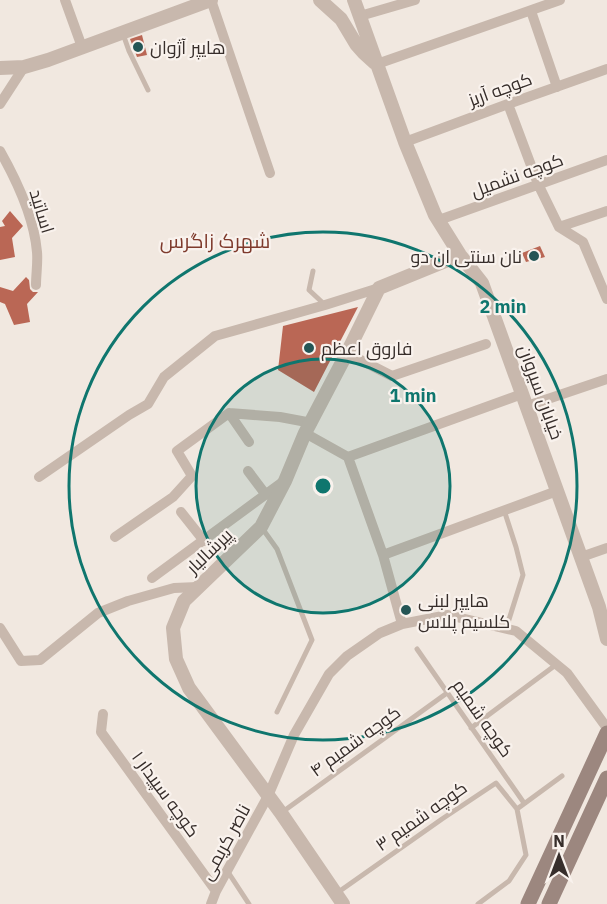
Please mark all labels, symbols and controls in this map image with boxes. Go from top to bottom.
place label: هایپر آژوان [150,36,226,60]
marker: هایپر آژوان [131,40,145,54]
street label: کوچه آریز [464,67,535,112]
street label: کوچه نشمیل [468,148,567,203]
street label: اساتید [24,186,60,236]
district label: شهرک زاگرس [160,227,270,254]
place label: نان سنتی ان دو [410,245,522,268]
marker: نان سنتی ان دو [527,249,541,263]
text: 2 min [479,295,527,318]
place label: فاروق اعظم [321,337,412,361]
marker: فاروق اعظم [302,341,316,355]
street label: خیابان سیروان [513,341,569,443]
text: 1 min [389,384,437,407]
centre of rings [313,476,333,496]
street label: پیرشالیار [180,523,238,580]
place label: هایپر لبنی کلسیم پلاس [418,589,510,634]
marker: هایپر لبنی کلسیم پلاس [399,603,413,617]
street label: کوچه شمیم [447,674,518,762]
street label: کوچه شمیم ۴ [305,700,406,782]
street label: کوچه سپیدار ۱ [126,746,205,842]
street label: کوچه شمیم ۳ [371,776,472,857]
street label: ناصر کریمی [195,800,255,884]
north arrow [529,826,589,886]
text: N [553,831,565,851]

